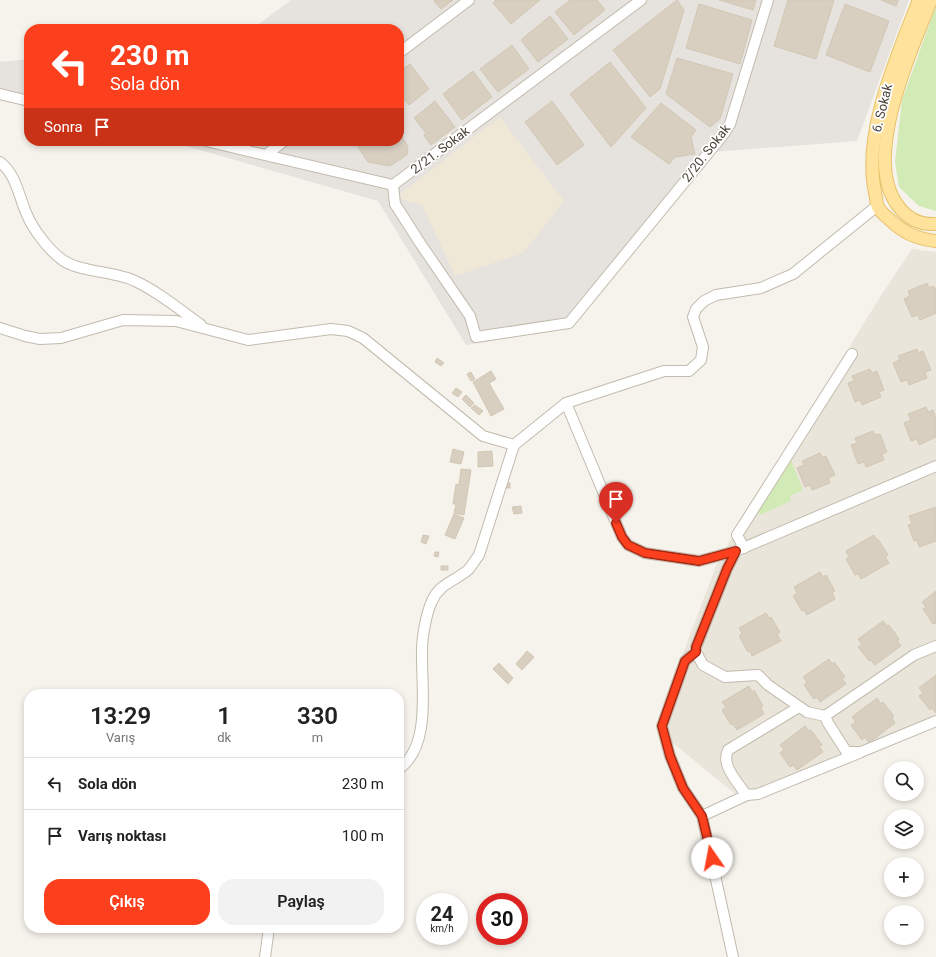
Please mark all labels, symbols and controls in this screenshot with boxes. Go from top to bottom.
text: 230 m [110,39,189,72]
icon: left [44,40,96,92]
text: Sola dön [110,73,180,94]
street label: 6. Sokak [869,82,895,134]
icon: arrive [91,116,113,138]
text: Sonra [44,118,83,136]
street label: 2/20. Sokak [679,121,733,185]
street label: 2/21. Sokak [408,123,473,177]
pin [599,482,633,523]
icon: arrive [605,488,627,510]
text: 13:29 [90,702,151,730]
text: 1 [217,702,231,730]
text: 330 [297,702,338,730]
text: Varış [106,730,135,745]
text: dk [217,730,231,745]
text: m [312,730,323,745]
map controls [884,761,924,945]
button: search [884,761,924,801]
icon: left [44,773,66,795]
text: Sola dön [78,775,137,793]
text: 230 m [342,775,384,793]
button: layers [884,809,924,849]
icon: arrive [44,825,66,847]
text: Varış noktası [78,827,166,845]
text: 100 m [342,827,384,845]
position arrow [691,837,733,879]
button: + [884,857,924,897]
button: Çıkış [44,879,210,925]
button: Paylaş [218,879,384,925]
speed limit sign: 30 [476,893,528,945]
text: 24 [431,902,453,926]
button: − [884,905,924,945]
text: km/h [430,923,454,934]

